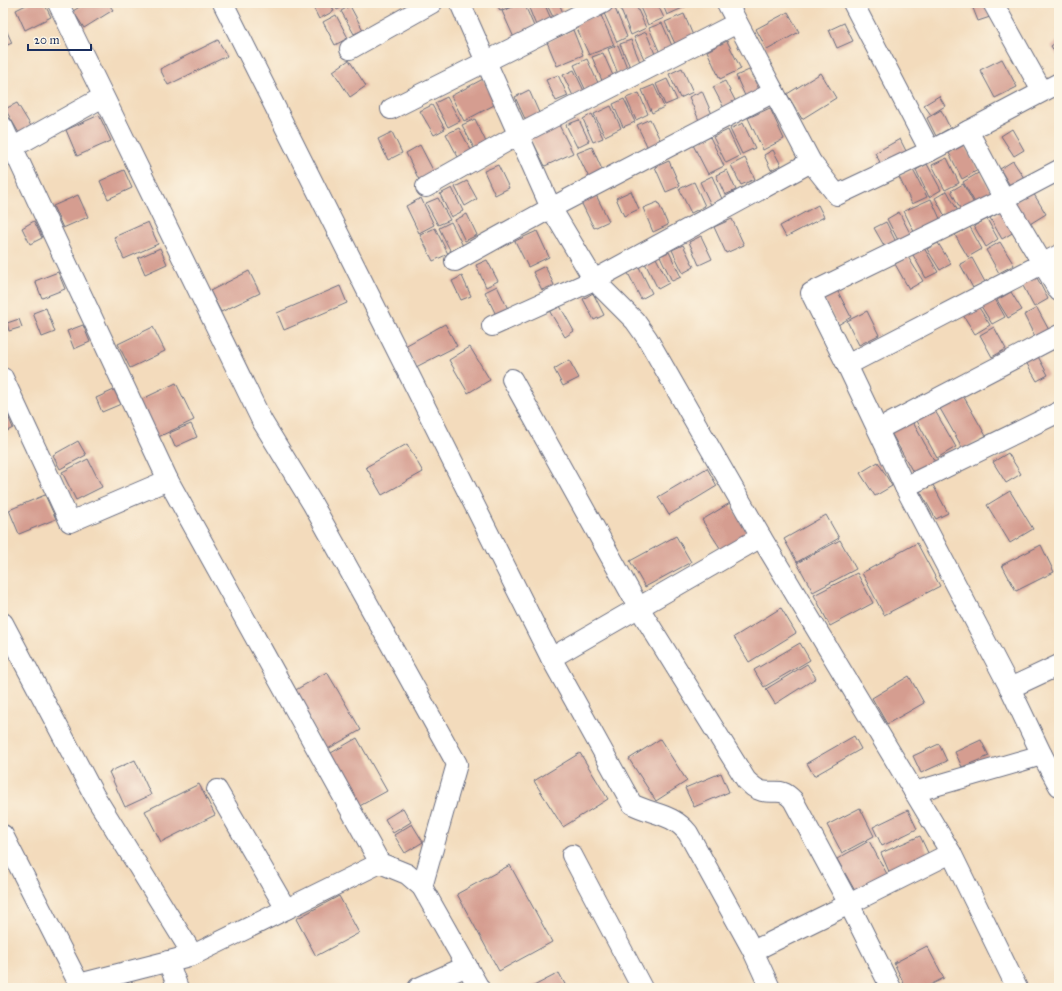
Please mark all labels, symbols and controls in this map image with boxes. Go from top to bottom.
scale bar [28,26,91,52]
text: 20 m [34,33,60,47]

